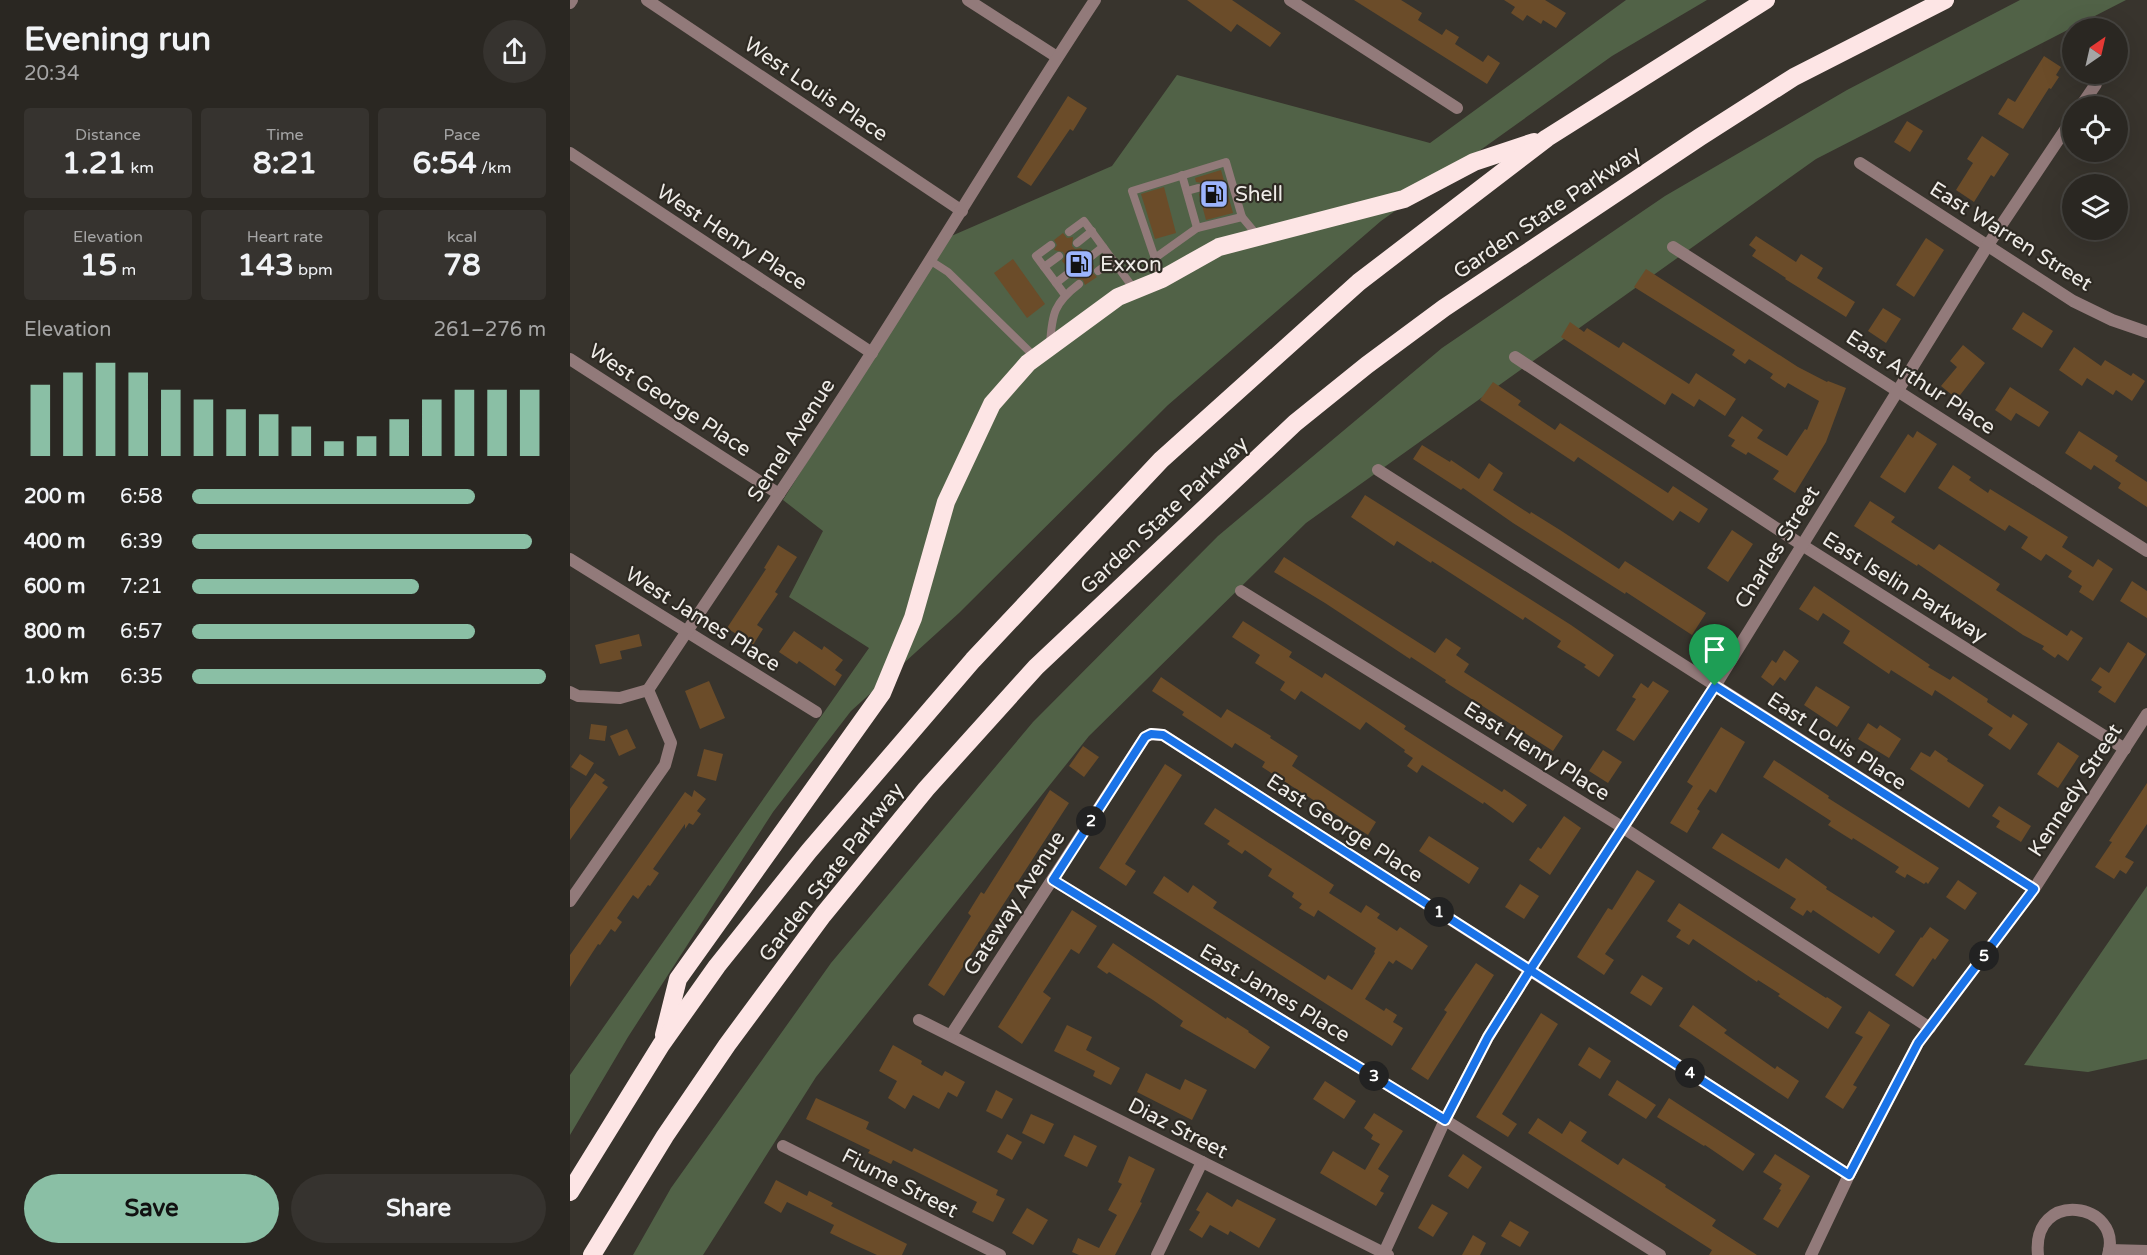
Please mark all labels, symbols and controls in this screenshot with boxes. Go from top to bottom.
north arrow [2062,18,2128,84]
map controls [2062,18,2128,240]
text: Evening run [24,20,211,59]
button: share [483,20,546,83]
street label: West Louis Place [739,32,892,147]
text: 20:34 [24,62,79,86]
button: locate [2062,96,2128,162]
text: Distance [75,125,141,145]
text: Time [266,125,304,145]
text: Pace [444,125,480,145]
street label: Garden State Parkway [1449,140,1646,284]
text: 1.21 [62,145,126,182]
text: 8:21 [253,145,317,182]
text: 6:54 [413,145,477,182]
text: km [126,158,154,178]
text: /km [477,158,511,178]
button: layers [2062,174,2128,240]
street label: East Warren Street [1925,176,2097,296]
fuel station icon: Shell [1198,178,1230,210]
street label: West Henry Place [652,179,812,296]
place label: Shell [1235,182,1283,207]
text: Elevation [73,227,143,247]
text: Heart rate [247,227,323,247]
text: kcal [447,227,477,247]
text: 15 [80,247,117,284]
text: 143 [237,247,294,284]
text: 78 [443,247,481,284]
fuel station icon: Exxon [1063,248,1095,280]
place label: Exxon [1100,252,1162,277]
text: m [117,260,136,280]
text: bpm [294,260,333,280]
text: Elevation [24,318,111,342]
text: 261–276 m [433,318,546,342]
street label: East Arthur Place [1841,325,2000,440]
street label: West George Place [584,339,756,462]
street label: Semel Avenue [742,374,841,507]
street label: Garden State Parkway [1075,431,1253,600]
street label: Charles Street [1730,481,1825,613]
text: 200 m [24,485,85,509]
text: 6:58 [120,485,163,509]
street label: East Iselin Parkway [1818,527,1992,648]
text: 400 m [24,530,85,554]
text: 6:39 [120,530,163,554]
street label: West James Place [621,562,785,677]
text: 600 m [24,575,85,599]
text: 7:21 [120,575,163,599]
text: 800 m [24,620,85,644]
text: 6:57 [120,620,163,644]
pin [1689,624,1740,686]
icon: arrive [1698,633,1731,666]
text: 1.0 km [24,665,89,689]
text: 6:35 [120,665,163,689]
street label: East Louis Place [1762,687,1911,796]
street label: East Henry Place [1459,696,1615,806]
street label: Kennedy Street [2023,719,2128,861]
street label: East George Place [1262,769,1428,888]
street label: Garden State Parkway [754,778,909,967]
pin: 2 [1076,806,1106,836]
text: 2 [1086,811,1096,831]
street label: Gateway Avenue [958,826,1070,980]
pin: 1 [1424,897,1454,927]
text: 1 [1434,902,1444,922]
street label: East James Place [1195,939,1354,1048]
pin: 5 [1969,941,1999,971]
text: 5 [1979,946,1989,966]
pin: 4 [1675,1058,1705,1088]
pin: 3 [1359,1061,1389,1091]
text: 4 [1685,1063,1695,1083]
text: 3 [1369,1066,1379,1086]
street label: Diaz Street [1124,1093,1232,1164]
street label: Fiume Street [837,1143,962,1223]
button: Save [24,1174,279,1243]
button: Share [291,1174,546,1243]

